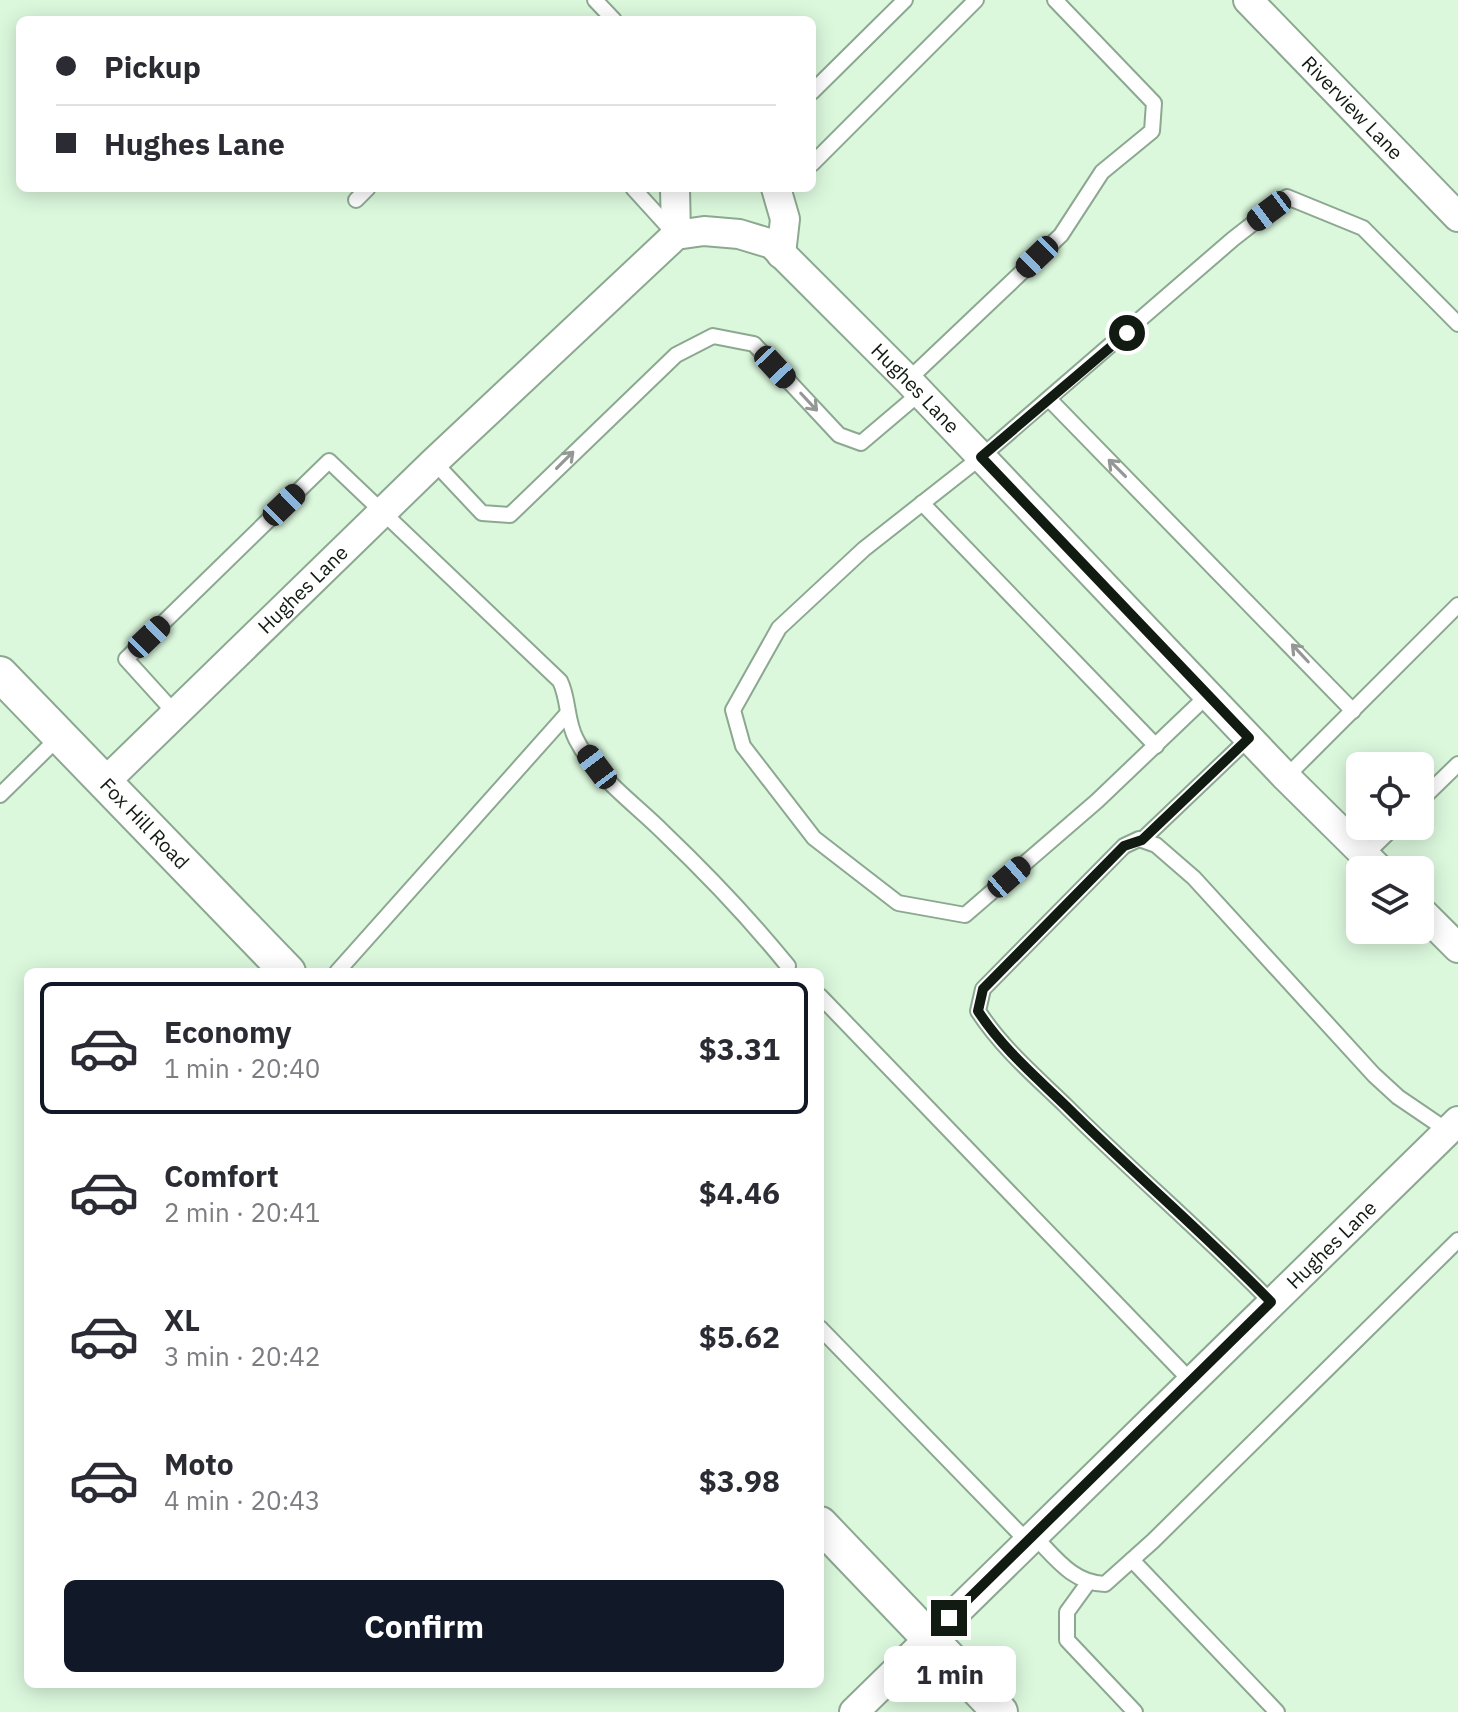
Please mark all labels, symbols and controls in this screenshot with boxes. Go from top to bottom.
text: Pickup [104,47,201,86]
street label: Riverview Lane [1296,50,1409,165]
text: Hughes Lane [104,124,285,163]
car [1243,187,1295,235]
car [1011,232,1063,282]
route start [1109,315,1145,351]
street label: Hughes Lane [866,337,966,439]
car [750,341,800,393]
one-way arrow [799,392,818,412]
one-way arrow [555,451,574,470]
one-way arrow [1108,458,1127,478]
car [258,480,310,530]
street label: Hughes Lane [252,539,353,639]
car [123,612,175,662]
one-way arrow [1292,644,1310,664]
car [573,741,621,793]
map controls [1346,752,1434,944]
button: locate [1346,752,1434,840]
street label: Fox Hill Road [94,772,195,875]
car [983,852,1035,902]
button: layers [1346,856,1434,944]
icon: car [68,1012,140,1084]
text: Economy [164,1012,292,1051]
text: $3.31 [699,1029,780,1068]
text: 1 min · 20:40 [164,1051,320,1085]
icon: car [68,1156,140,1228]
text: Comfort [164,1156,279,1195]
text: $4.46 [699,1173,780,1212]
street label: Hughes Lane [1280,1194,1382,1295]
text: 2 min · 20:41 [164,1195,320,1229]
icon: car [68,1300,140,1372]
text: XL [164,1300,200,1339]
text: $5.62 [699,1317,780,1356]
text: 3 min · 20:42 [164,1339,320,1373]
icon: car [68,1444,140,1516]
text: Moto [164,1444,234,1483]
text: $3.98 [699,1461,780,1500]
text: 4 min · 20:43 [164,1483,320,1517]
button: Confirm [64,1580,784,1672]
route end [931,1600,967,1636]
callout: 1 min [883,1646,1015,1702]
text: 1 min [916,1657,984,1691]

